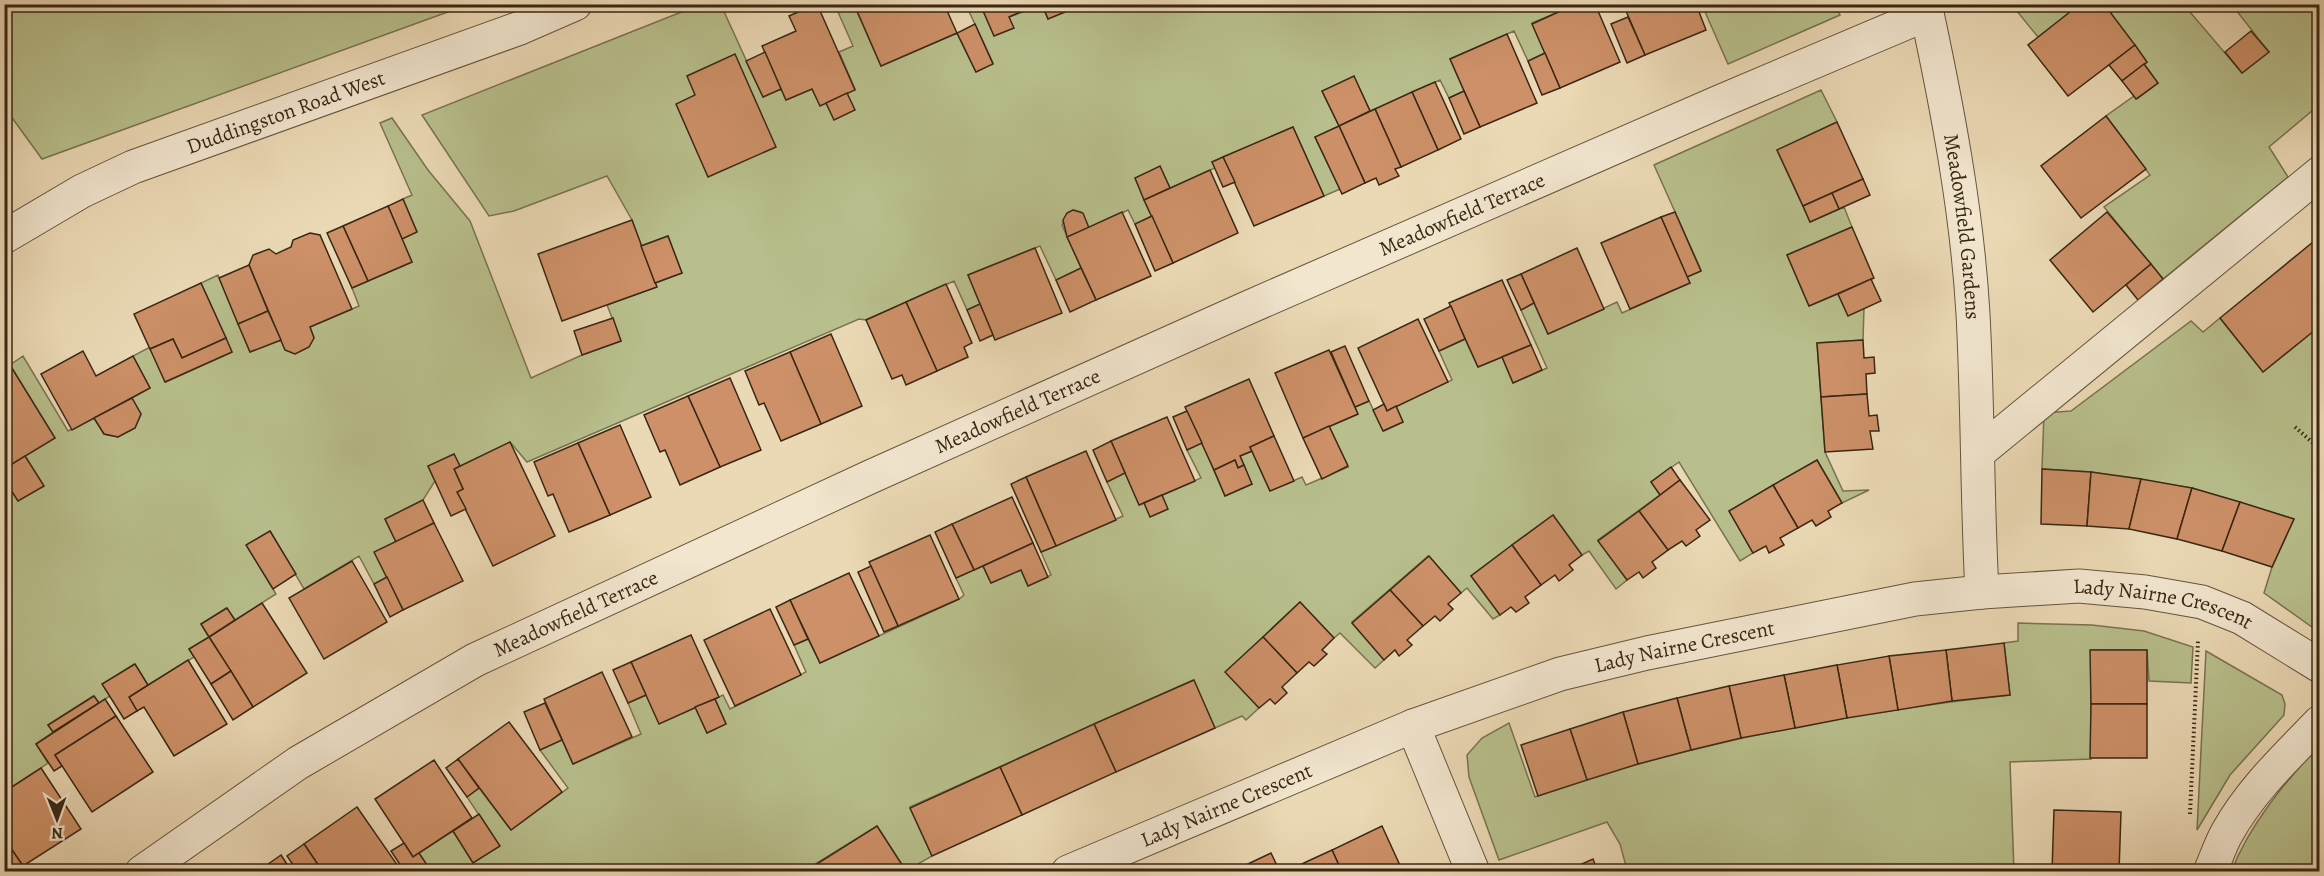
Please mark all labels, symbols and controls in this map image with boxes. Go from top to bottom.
street label: Duddingston Road West [182,64,389,161]
street label: Meadowfield Gardens [1937,131,1987,320]
street label: Meadowfield Terrace [1374,166,1549,263]
street label: Meadowfield Terrace [930,362,1105,460]
street label: Meadowfield Terrace [489,563,662,664]
street label: Lady Nairne Crescent [2072,572,2258,636]
street label: Lady Nairne Crescent [1591,614,1777,679]
street label: Lady Nairne Crescent [1136,756,1317,854]
north arrow [27,789,87,849]
text: N [51,822,63,844]

